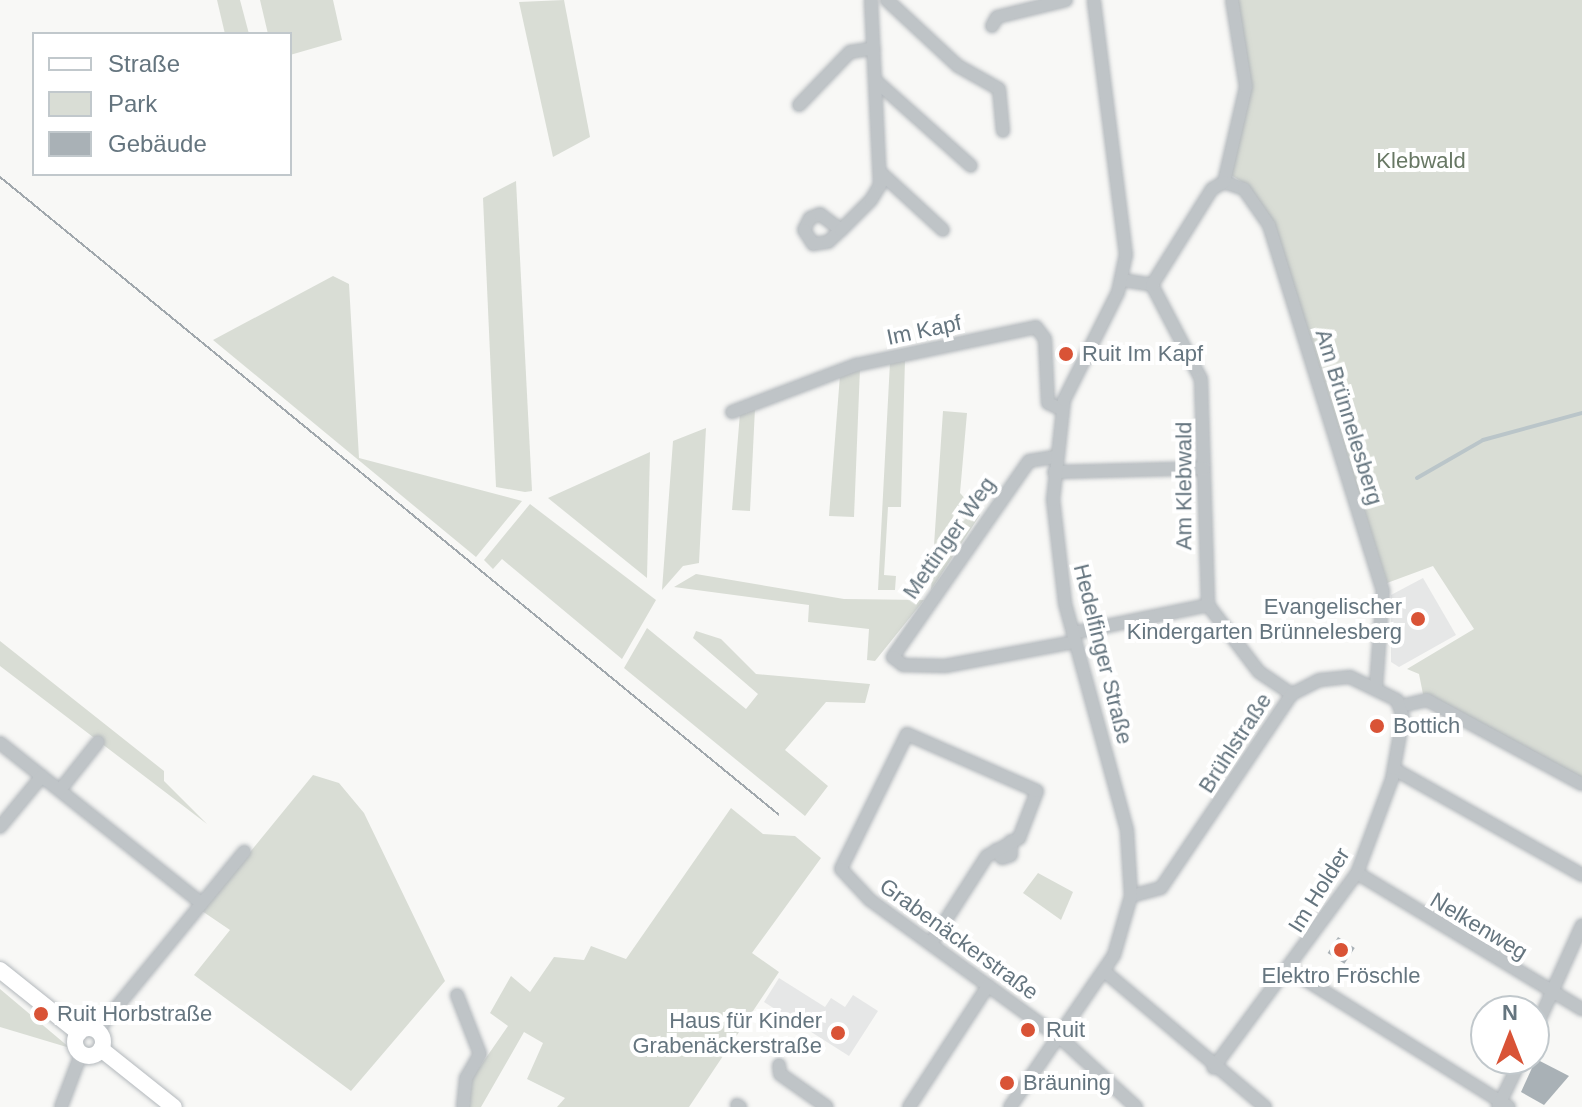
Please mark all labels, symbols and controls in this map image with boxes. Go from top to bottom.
legend [32,32,292,176]
text: Straße [108,50,180,77]
text: Park [108,90,157,117]
text: Gebäude [108,130,207,157]
park label: Klebwald [1376,148,1466,174]
street label: Im Kapf [884,309,964,351]
street label: Am Brünnelesberg [1310,326,1388,508]
place label: Ruit Im Kapf [1082,341,1203,367]
marker: Ruit Im Kapf [1057,345,1075,363]
street label: Am Klebwald [1171,422,1197,550]
street label: Mettinger Weg [897,472,1001,604]
street label: Hedelfinger Straße [1068,561,1138,747]
place label: Evangelischer Kindergarten Brünnelesberg [1127,593,1402,644]
marker: Evangelischer Kindergarten Brünnelesberg [1409,610,1427,628]
street label: Brühlstraße [1193,688,1277,798]
place label: Bottich [1393,713,1460,739]
marker: Bottich [1368,717,1386,735]
street label: Im Holder [1283,843,1355,937]
street label: Grabenäckerstraße [875,873,1043,1005]
street label: Nelkenweg [1426,887,1532,965]
marker: Elektro Fröschle [1332,941,1350,959]
place label: Elektro Fröschle [1262,963,1420,989]
north arrow [1470,995,1550,1075]
text: N [1502,1000,1518,1025]
place label: Ruit Horbstraße [57,1001,212,1027]
marker: Ruit Horbstraße [32,1005,50,1023]
place label: Haus für Kinder Grabenäckerstraße [632,1007,822,1058]
place label: Ruit [1046,1017,1085,1043]
marker: Ruit [1017,1019,1039,1041]
marker: Haus für Kinder Grabenäckerstraße [829,1024,847,1042]
place label: Bräuning [1023,1070,1111,1096]
marker: Bräuning [998,1074,1016,1092]

